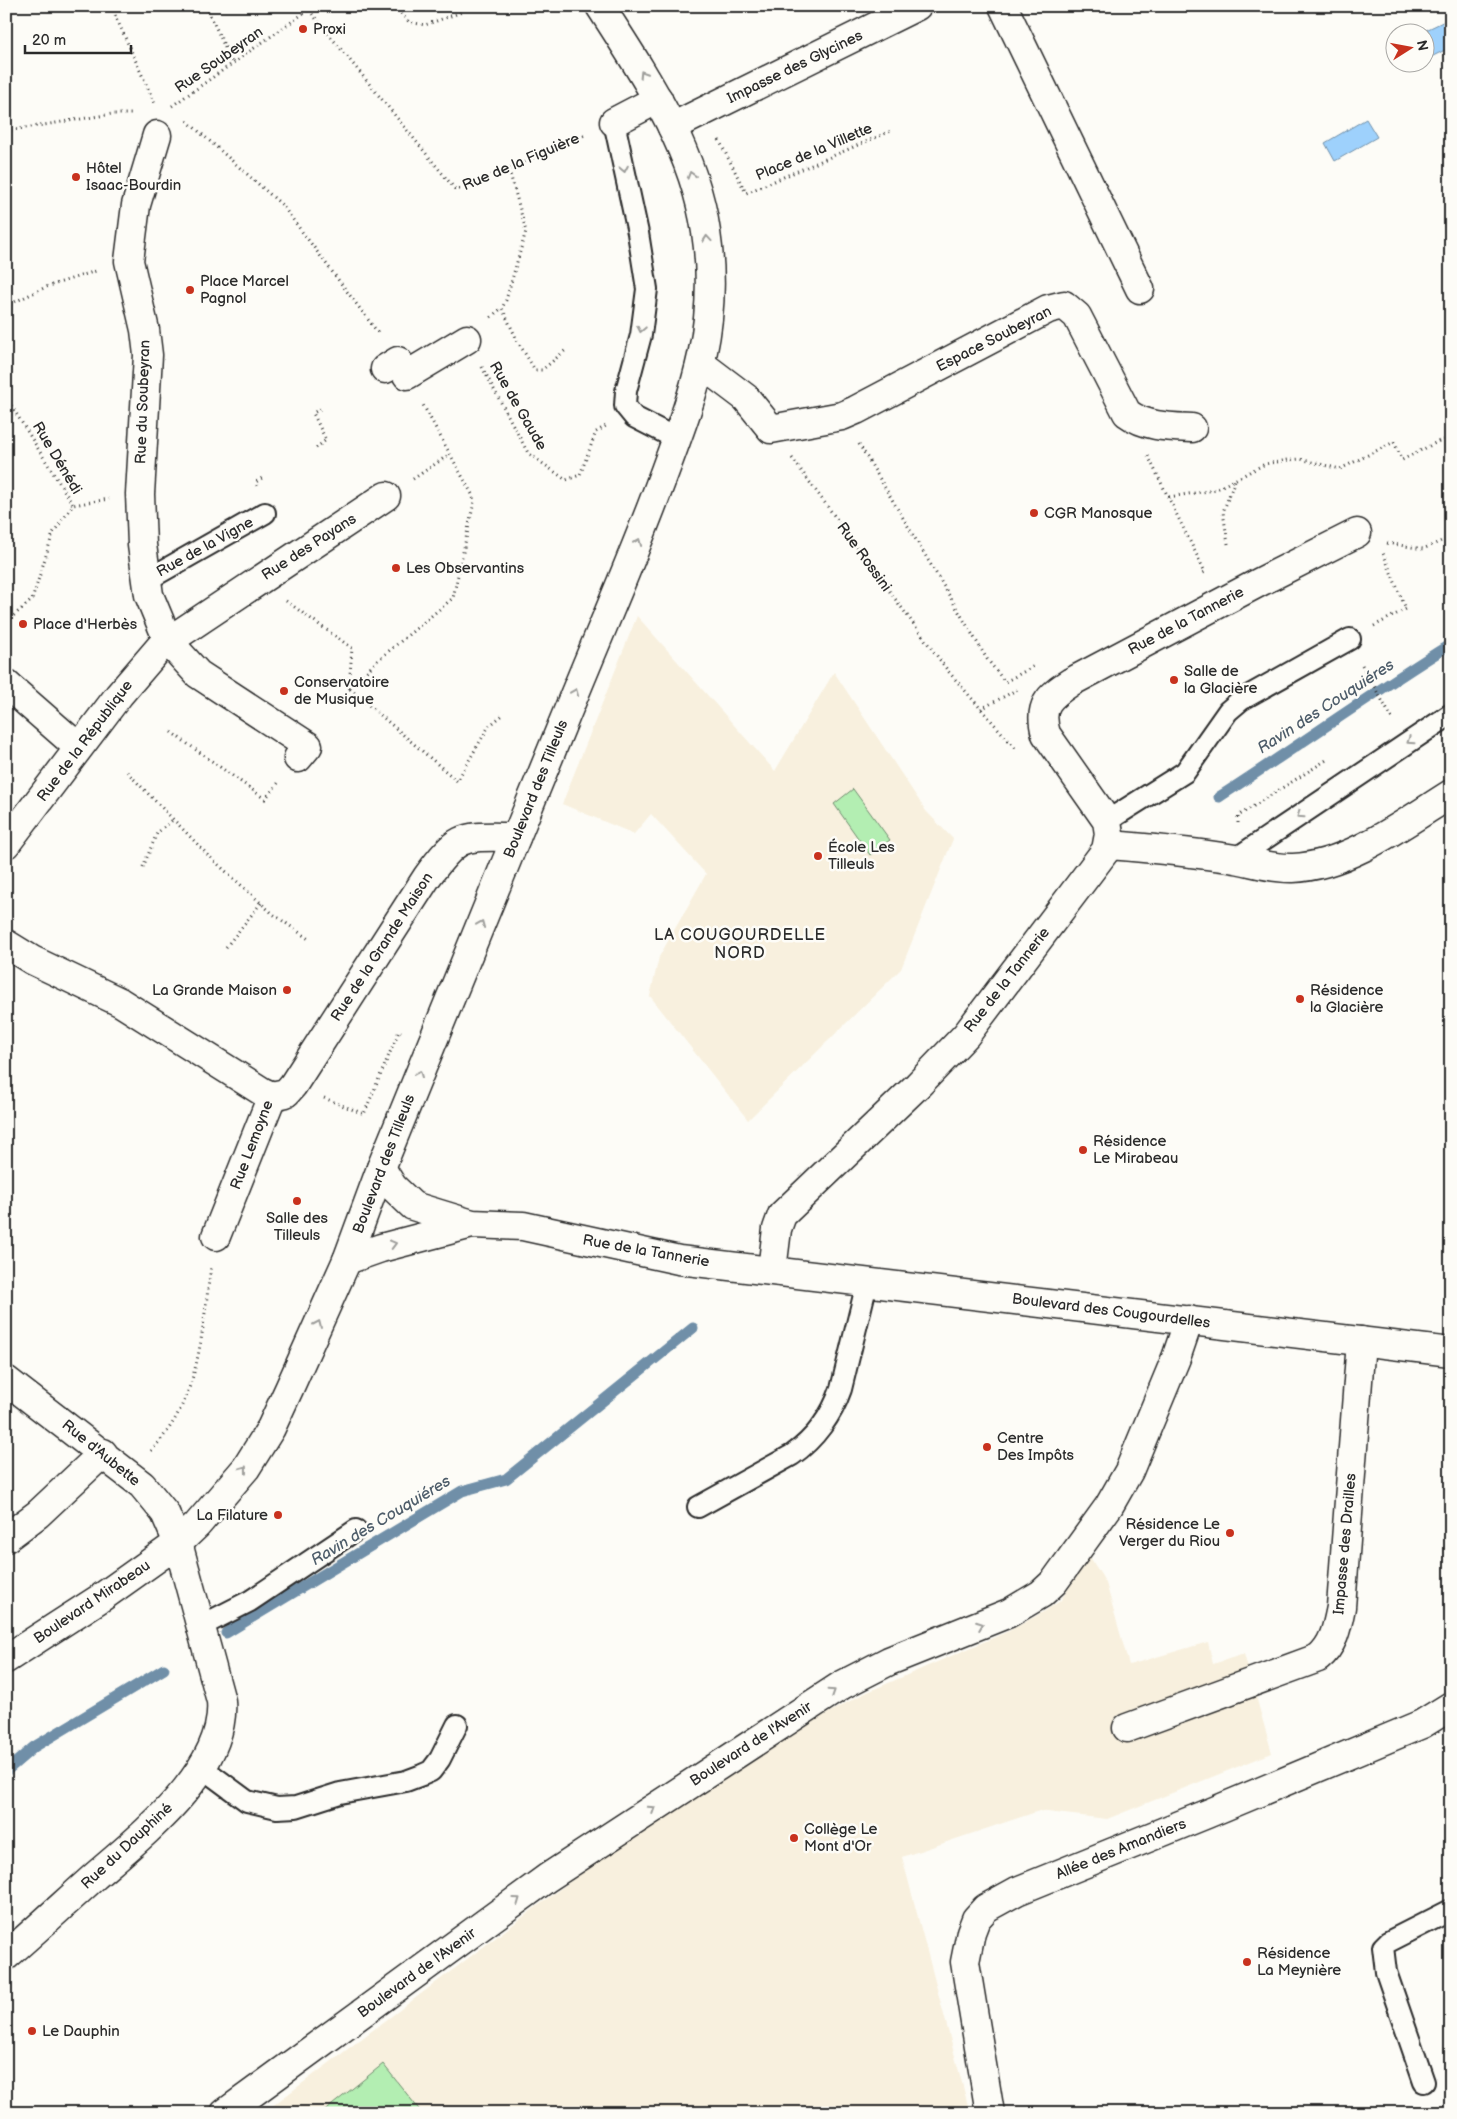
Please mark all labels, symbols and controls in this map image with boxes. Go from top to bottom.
place label: Proxi [313,20,346,39]
scale bar [25,22,131,54]
north arrow [1384,22,1434,72]
street label: Rue Soubeyran [171,23,267,97]
marker: Proxi [297,23,309,35]
street label: Impasse des Glycines [724,26,866,108]
text: 20 m [32,31,66,50]
text: N [1413,39,1432,52]
one-way arrow [640,71,650,80]
street label: Place de la Villette [753,119,875,185]
street label: Rue de la Figuière [460,129,582,195]
place label: Hôtel Isaac-Bourdin [86,159,181,195]
one-way arrow [618,165,629,174]
marker: Hôtel Isaac-Bourdin [70,171,82,183]
one-way arrow [687,171,697,180]
one-way arrow [702,235,713,243]
place label: Place Marcel Pagnol [200,272,289,308]
marker: Place Marcel Pagnol [184,284,196,296]
street label: Espace Soubeyran [933,302,1055,376]
one-way arrow [637,325,647,334]
street label: Rue du Soubeyran [131,339,155,465]
street label: Rue de Gaude [485,358,551,454]
street label: Rue Dénédi [28,418,86,498]
place label: CGR Manosque [1044,504,1153,523]
marker: CGR Manosque [1028,507,1040,519]
street label: Rue des Payans [258,509,360,585]
street label: Rue de la Vigne [153,513,257,581]
street label: Rue Rossini [832,518,896,596]
one-way arrow [631,538,642,547]
place label: Les Observantins [406,559,525,578]
marker: Les Observantins [390,562,402,574]
street label: Rue de la Tannerie [1125,582,1247,660]
place label: Place d'Herbès [33,615,138,634]
marker: Place d'Herbès [17,618,29,630]
water label: Ravin des Couquiéres [1254,656,1398,758]
place label: Salle de la Glacière [1184,662,1257,698]
place label: Conservatoire de Musique [294,673,389,709]
marker: Salle de la Glacière [1168,674,1180,686]
street label: Rue de la République [33,676,137,805]
marker: Conservatoire de Musique [278,685,290,697]
one-way arrow [569,688,580,697]
street label: Boulevard des Tilleuls [500,717,573,861]
one-way arrow [1406,735,1416,744]
one-way arrow [1297,809,1306,818]
place label: École Les Tilleuls [828,838,895,874]
marker: École Les Tilleuls [812,850,824,862]
street label: Rue de la Grande Maison [327,869,437,1025]
one-way arrow [475,920,485,929]
street label: Rue de la Tannerie [960,923,1054,1036]
district label: LA COUGOURDELLE NORD [654,926,826,963]
place label: La Grande Maison [152,981,277,1000]
place label: Résidence la Glacière [1310,981,1384,1017]
marker: La Grande Maison [281,984,293,996]
marker: Résidence la Glacière [1294,993,1306,1005]
one-way arrow [413,1070,424,1079]
street label: Boulevard des Tilleuls [349,1091,419,1236]
street label: Rue Lemoyne [226,1098,278,1192]
place label: Résidence Le Mirabeau [1093,1132,1178,1168]
marker: Résidence Le Mirabeau [1077,1144,1089,1156]
marker: Salle des Tilleuls [291,1195,303,1207]
place label: Salle des Tilleuls [266,1209,329,1245]
street label: Rue de la Tannerie [581,1230,711,1272]
one-way arrow [389,1240,397,1250]
street label: Boulevard des Cougourdelles [1011,1289,1212,1333]
one-way arrow [311,1320,322,1329]
street label: Rue d'Aubette [58,1416,144,1490]
place label: Centre Des Impôts [997,1429,1075,1465]
marker: Centre Des Impôts [981,1441,993,1453]
one-way arrow [239,1466,247,1475]
water label: Ravin des Couquiéres [308,1472,454,1570]
street label: Impasse des Drailles [1329,1472,1361,1616]
place label: La Filature [196,1506,268,1525]
marker: La Filature [272,1509,284,1521]
place label: Résidence Le Verger du Riou [1119,1515,1220,1551]
marker: Résidence Le Verger du Riou [1224,1527,1236,1539]
street label: Boulevard Mirabeau [30,1556,154,1648]
one-way arrow [975,1621,984,1631]
one-way arrow [827,1688,836,1698]
street label: Boulevard de l'Avenir [686,1697,816,1791]
street label: Rue du Dauphiné [77,1799,177,1893]
one-way arrow [646,1806,656,1815]
street label: Allée des Amandiers [1053,1814,1190,1884]
place label: Collège Le Mont d'Or [804,1820,878,1856]
marker: Collège Le Mont d'Or [788,1832,800,1844]
one-way arrow [511,1897,520,1905]
street label: Boulevard de l'Avenir [354,1923,480,2022]
place label: Résidence La Meynière [1257,1944,1341,1980]
marker: Résidence La Meynière [1241,1956,1253,1968]
place label: Le Dauphin [42,2022,120,2041]
marker: Le Dauphin [26,2025,38,2037]

